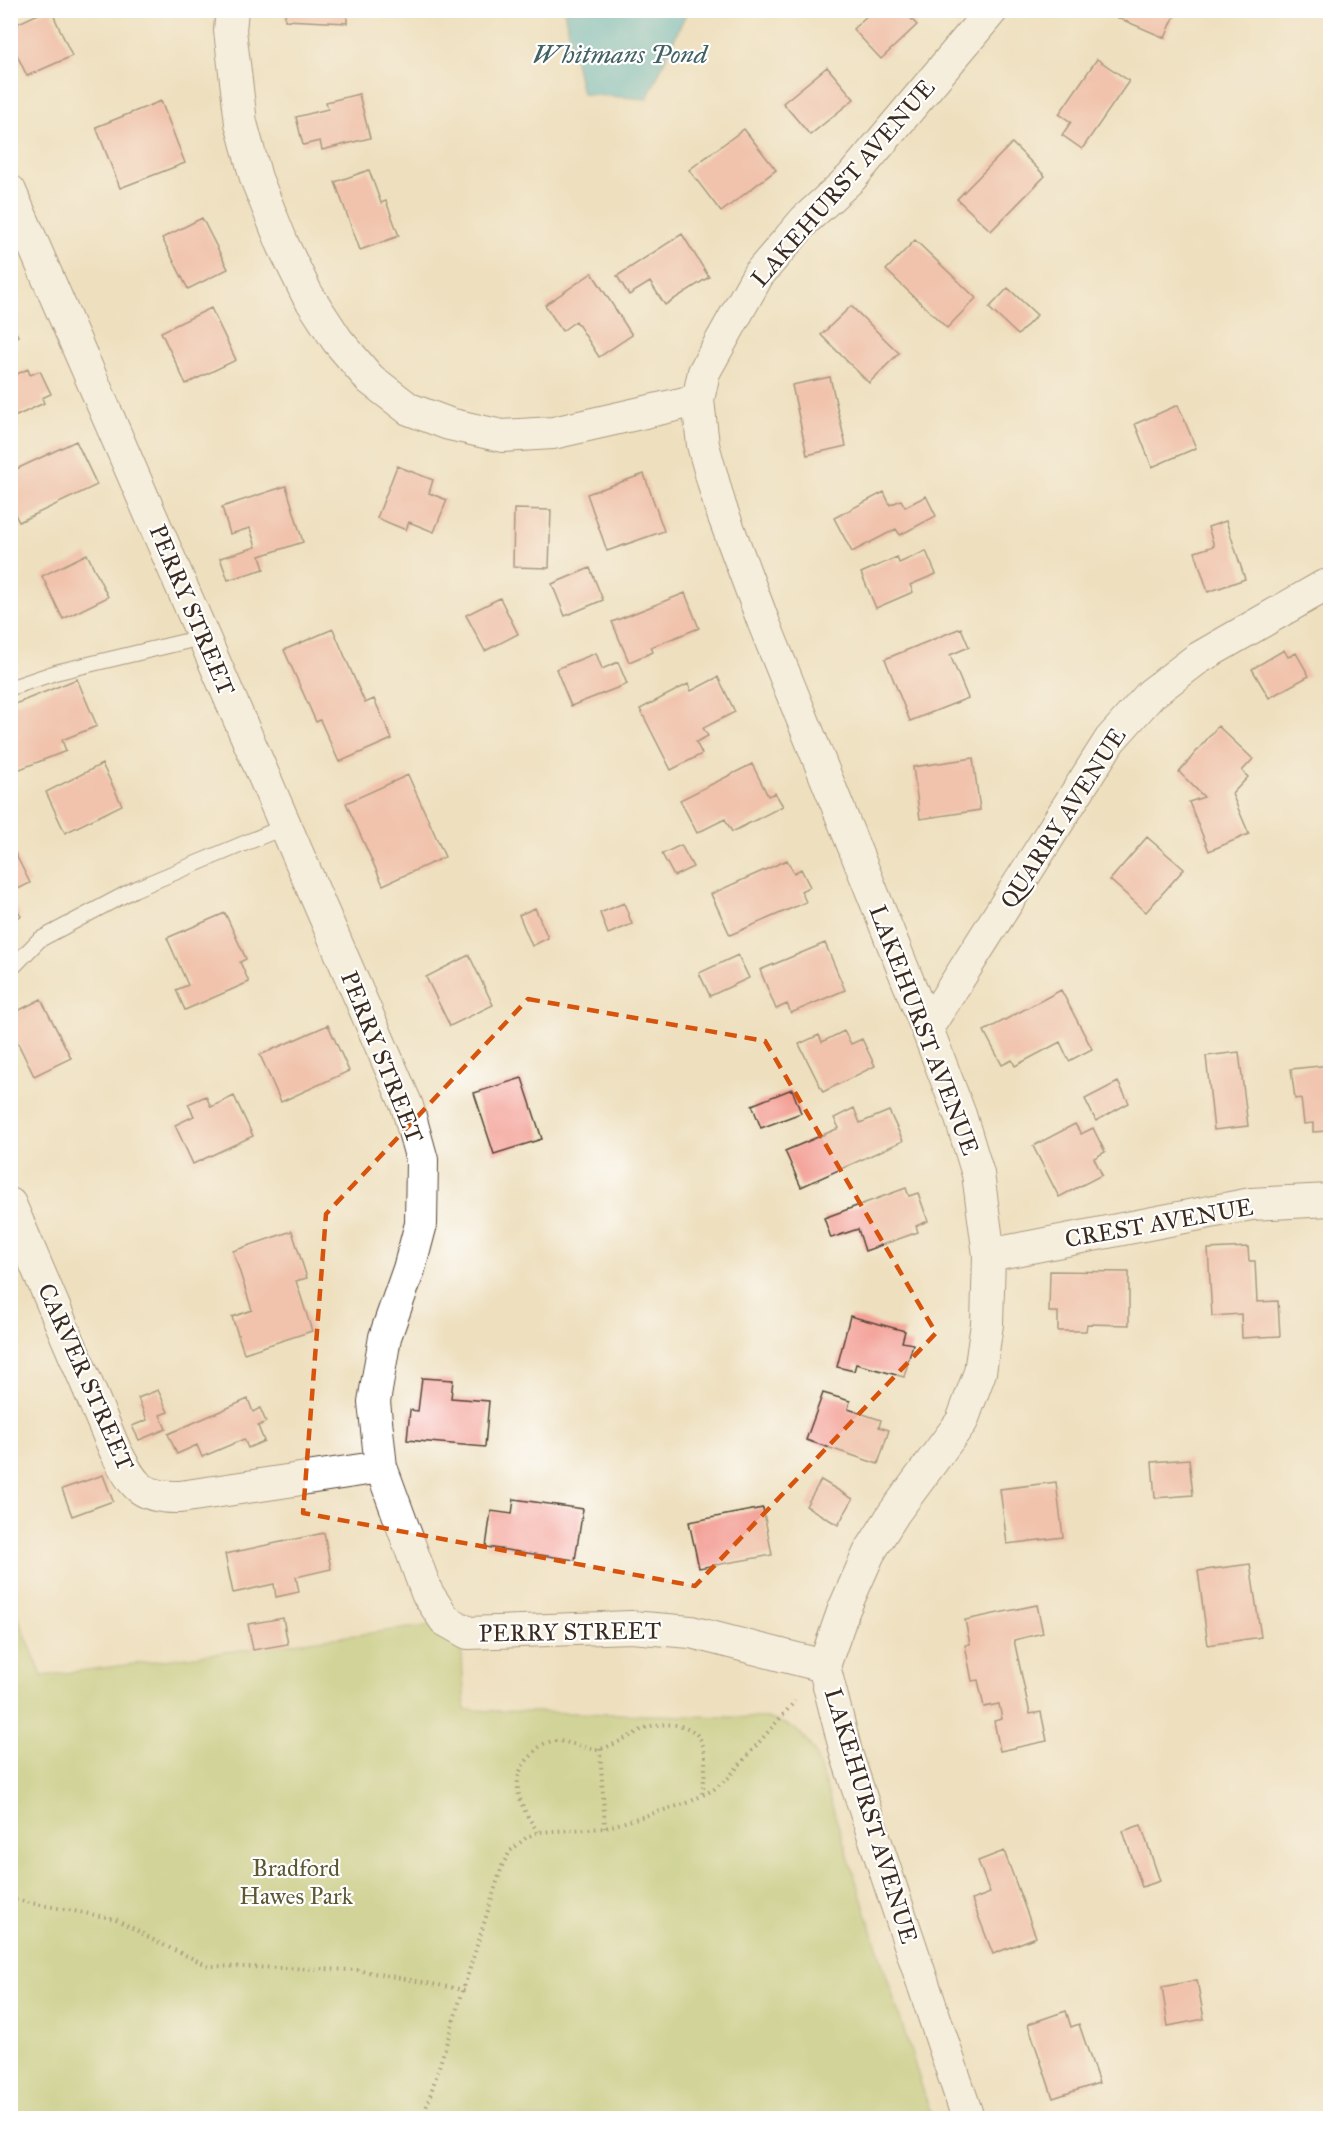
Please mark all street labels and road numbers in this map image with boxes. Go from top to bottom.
street label: LAKEHURST AVENUE [745,73,941,293]
street label: PERRY STREET [143,520,241,700]
street label: QUARRY AVENUE [993,722,1133,914]
street label: LAKEHURST AVENUE [862,901,986,1159]
street label: PERRY STREET [334,967,430,1147]
street label: CREST AVENUE [1063,1192,1255,1254]
street label: CARVER STREET [31,1279,141,1475]
street label: PERRY STREET [478,1615,662,1649]
street label: LAKEHURST AVENUE [818,1685,924,1947]

